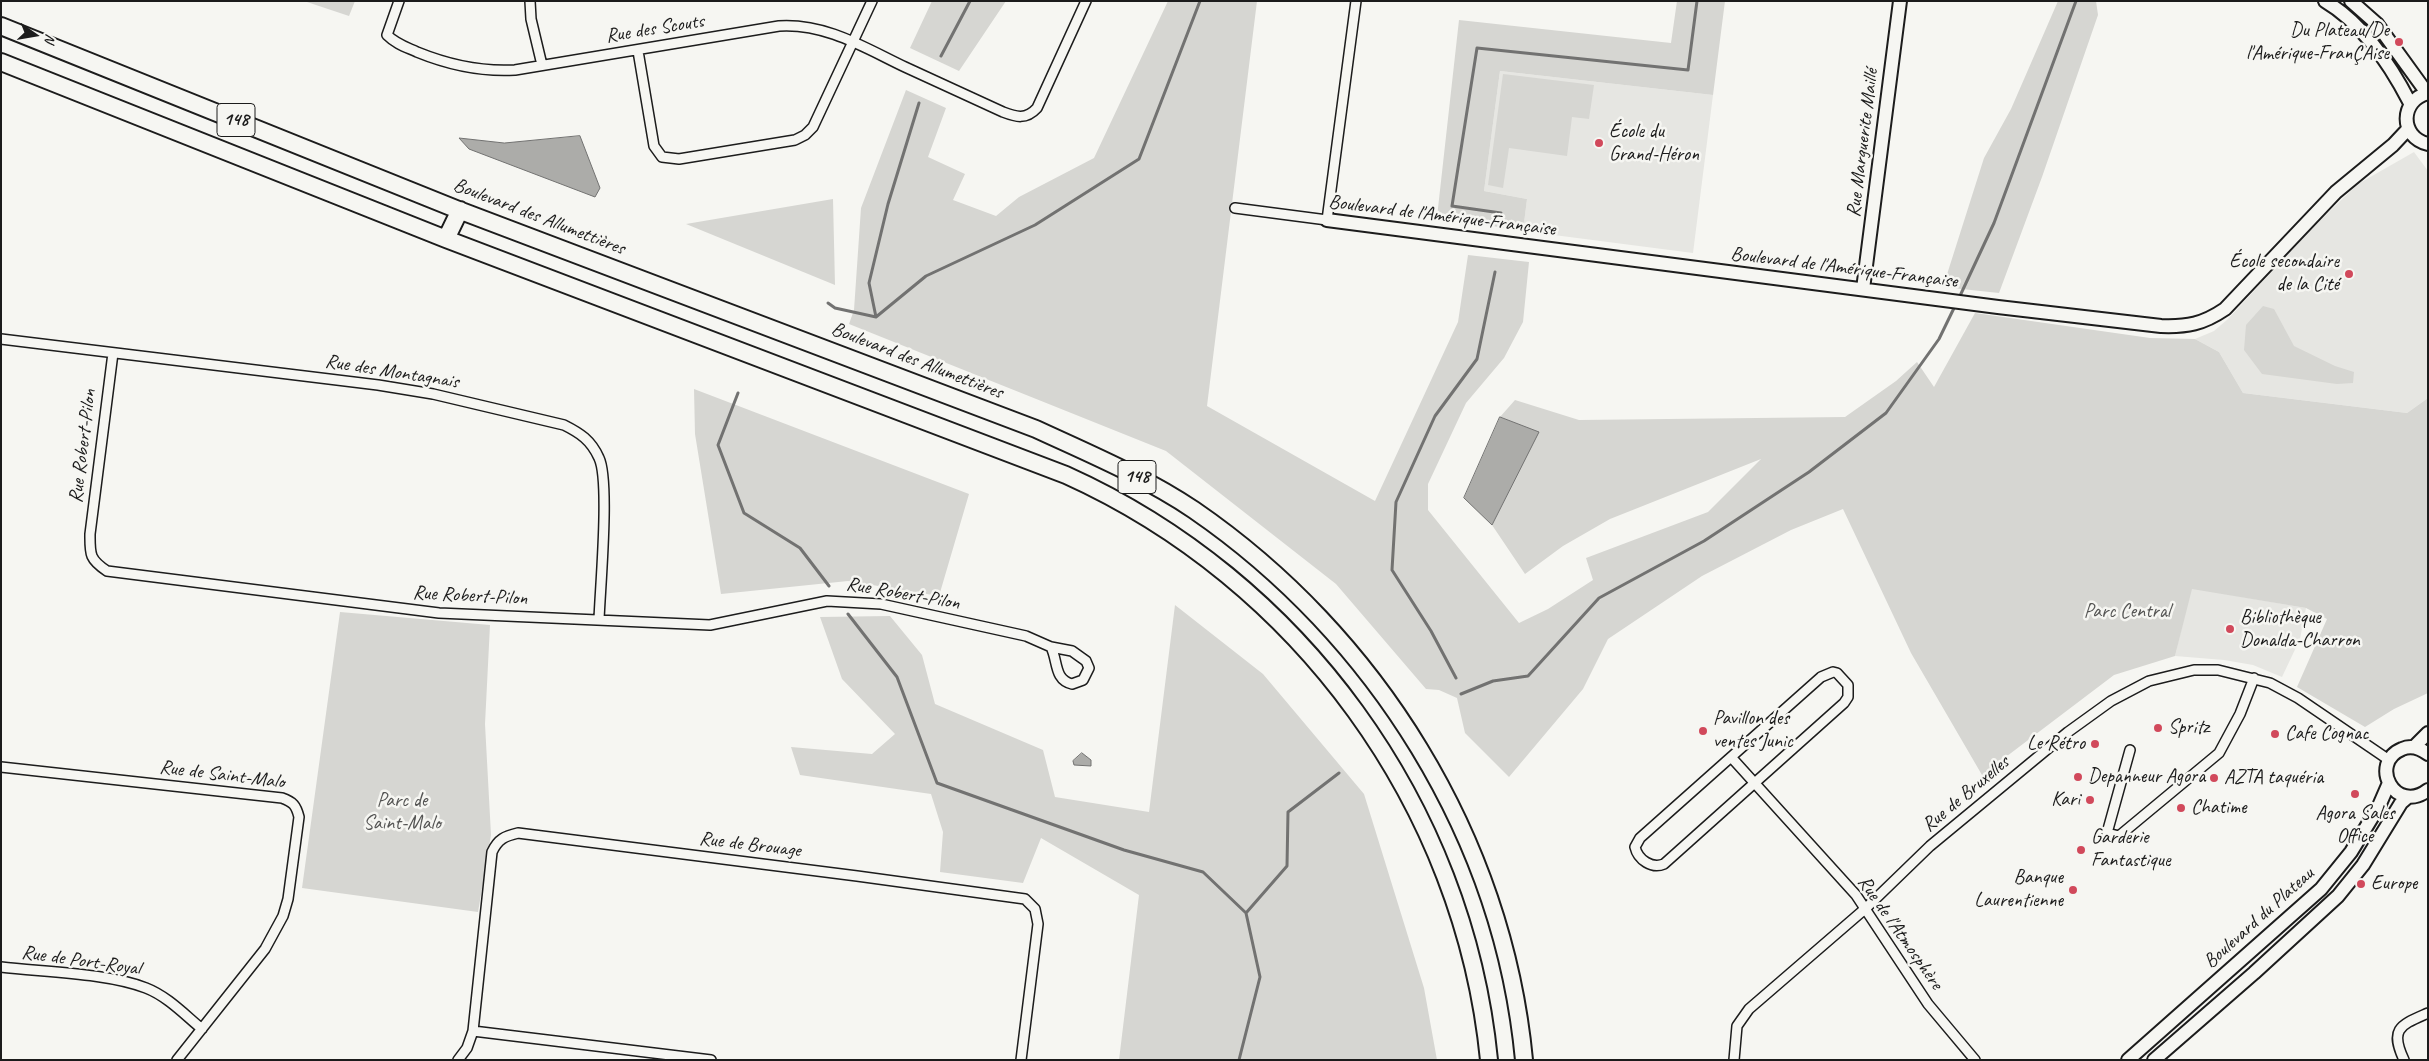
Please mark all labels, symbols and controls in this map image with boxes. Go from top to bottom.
street label: Rue des Scouts [604,9,706,49]
north arrow [10,10,60,60]
place label: Du Plateau/De l'Amérique-FranÇAise [2246,19,2389,66]
text: N [41,32,59,45]
marker: Du Plateau/De l'Amérique-FranÇAise [2393,36,2405,48]
street label: Rue Marguerite Maillé [1842,67,1884,219]
road number: 148 [217,104,255,136]
place label: École du Grand-Héron [1609,120,1699,167]
marker: École du Grand-Héron [1593,137,1605,149]
street label: Boulevard des Allumettières [450,173,628,261]
street label: Boulevard de l'Amérique-Française [1327,190,1557,242]
street label: Boulevard de l'Amérique-Française [1729,242,1959,294]
place label: École secondaire de la Cité [2229,250,2339,297]
marker: École secondaire de la Cité [2343,268,2355,280]
street label: Boulevard des Allumettières [828,317,1006,405]
street label: Rue des Montagnais [324,350,460,394]
street label: Rue Robert-Pilon [64,388,102,504]
road number: 148 [1118,461,1156,494]
street label: Rue Robert-Pilon [844,572,962,616]
street label: Rue Robert-Pilon [412,581,528,611]
park label: Parc Central [2084,600,2170,624]
place label: Bibliothèque Donalda-Charron [2240,606,2360,653]
marker: Bibliothèque Donalda-Charron [2224,623,2236,635]
place label: Pavillon des ventes Junic [1713,707,1793,754]
place label: Spritz [2168,716,2209,740]
marker: Spritz [2152,722,2164,734]
place label: Cafe Cognac [2285,722,2368,746]
marker: Pavillon des ventes Junic [1697,725,1709,737]
marker: Cafe Cognac [2269,728,2281,740]
place label: Le Rétro [2027,732,2085,756]
marker: Le Rétro [2089,738,2101,750]
street label: Rue de Bruxelles [1917,751,2015,837]
street label: Rue de Saint-Malo [158,755,286,795]
place label: Depanneur Agora [2088,765,2205,789]
place label: AZTA taquéria [2224,766,2323,790]
marker: Depanneur Agora [2072,771,2084,783]
marker: AZTA taquéria [2208,772,2220,784]
place label: Kari [2051,788,2080,812]
marker: Agora Sales Office [2349,788,2361,800]
park label: Parc de Saint-Malo [363,789,441,836]
marker: Kari [2084,794,2096,806]
place label: Chatime [2191,796,2247,820]
marker: Chatime [2175,802,2187,814]
place label: Agora Sales Office [2315,802,2395,849]
place label: Garderie Fantastique [2091,826,2170,873]
street label: Rue de Brouage [698,827,802,863]
marker: Garderie Fantastique [2075,844,2087,856]
street label: Boulevard du Plateau [2199,862,2319,974]
place label: Banque Laurentienne [1974,866,2063,913]
street label: Rue de l'Atmosphère [1852,871,1948,995]
place label: Europe [2371,872,2417,896]
marker: Europe [2355,878,2367,890]
marker: Banque Laurentienne [2067,884,2079,896]
street label: Rue de Port-Royal [20,941,142,981]

